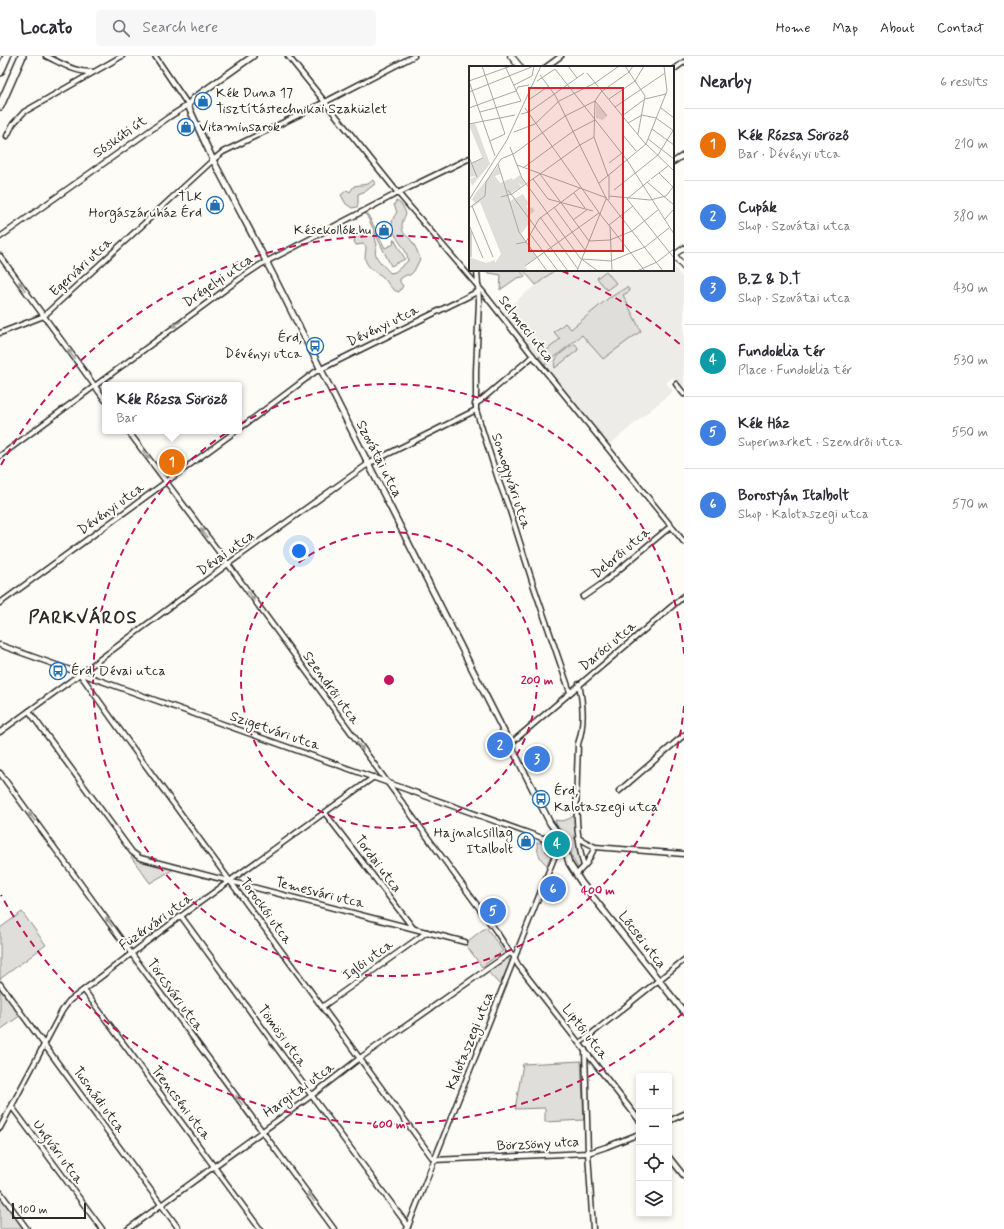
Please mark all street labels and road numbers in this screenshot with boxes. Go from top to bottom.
street label: Sóskúti út [90,112,151,162]
street label: Egervári utca [46,233,117,301]
street label: Drégelyi utca [180,250,256,312]
street label: Selmeci utca [494,292,558,366]
street label: Dévényi utca [344,301,422,351]
street label: Szovátai utca [352,417,406,501]
street label: Somogyvári utca [486,431,535,532]
street label: Dévényi utca [74,479,148,539]
street label: Debrői utca [588,523,655,583]
street label: Dévai utca [194,526,258,580]
street label: Daróci utca [576,617,641,675]
street label: Szendrői utca [298,648,364,729]
street label: Szigetvári utca [227,707,323,756]
street label: Tordai utca [351,832,405,896]
street label: Temesvári utca [274,873,367,913]
street label: Torockói utca [236,874,297,948]
street label: Füzérvári utca [116,889,197,955]
street label: Lőcsei utca [614,908,670,972]
street label: Iglói utca [339,935,397,984]
street label: Törcsvári utca [143,955,208,1035]
street label: Kalotaszegi utca [442,989,499,1093]
street label: Tömösi utca [253,1001,311,1071]
street label: Liptói utca [558,1001,613,1064]
street label: Hargitai utca [260,1058,339,1123]
street label: Trencséni utca [147,1062,215,1144]
street label: Tusnádi utca [69,1063,130,1137]
street label: Ungvári utca [27,1116,88,1190]
street label: Börzsöny utca [496,1133,580,1155]

